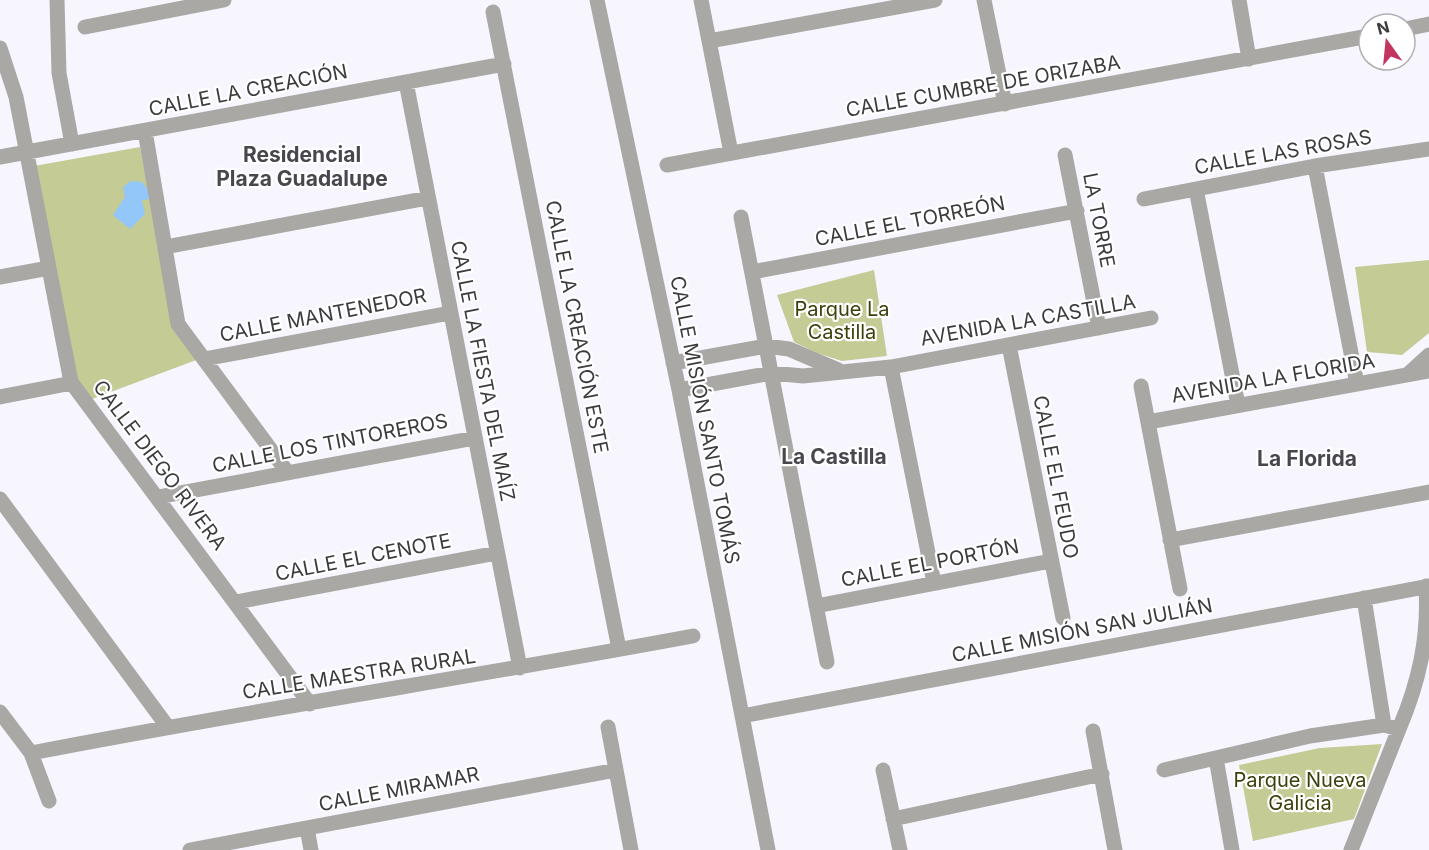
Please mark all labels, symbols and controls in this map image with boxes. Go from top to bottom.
north arrow [1357,12,1417,72]
text: N [1375,16,1392,39]
street label: CALLE CUMBRE DE ORIZABA [844,50,1122,122]
street label: CALLE LA CREACIÓN [146,58,349,121]
street label: CALLE LAS ROSAS [1193,125,1373,179]
district label: Residencial Plaza Guadalupe [216,142,388,191]
street label: LA TORRE [1078,171,1120,269]
street label: CALLE EL TORREÓN [813,190,1007,251]
street label: CALLE LA CREACIÓN ESTE [541,198,614,456]
street label: CALLE LA FIESTA DEL MAÍZ [446,239,521,503]
street label: CALLE MISIÓN SANTO TOMÁS [665,274,746,566]
street label: CALLE MANTENEDOR [218,283,428,347]
street label: AVENIDA LA CASTILLA [918,289,1138,351]
park label: Parque La Castilla [794,297,890,344]
street label: AVENIDA LA FLORIDA [1169,348,1377,408]
street label: CALLE DIEGO RIVERA [88,375,232,555]
street label: CALLE EL FEUDO [1028,393,1084,561]
street label: CALLE LOS TINTOREROS [210,408,450,478]
district label: La Castilla [781,444,887,469]
district label: La Florida [1257,446,1357,471]
street label: CALLE EL CENOTE [273,528,453,586]
street label: CALLE EL PORTÓN [839,533,1021,592]
street label: CALLE MISIÓN SAN JULIÁN [949,592,1214,667]
street label: CALLE MAESTRA RURAL [241,644,477,704]
street label: CALLE MIRAMAR [317,762,481,816]
park label: Parque Nueva Galicia [1233,768,1367,815]

